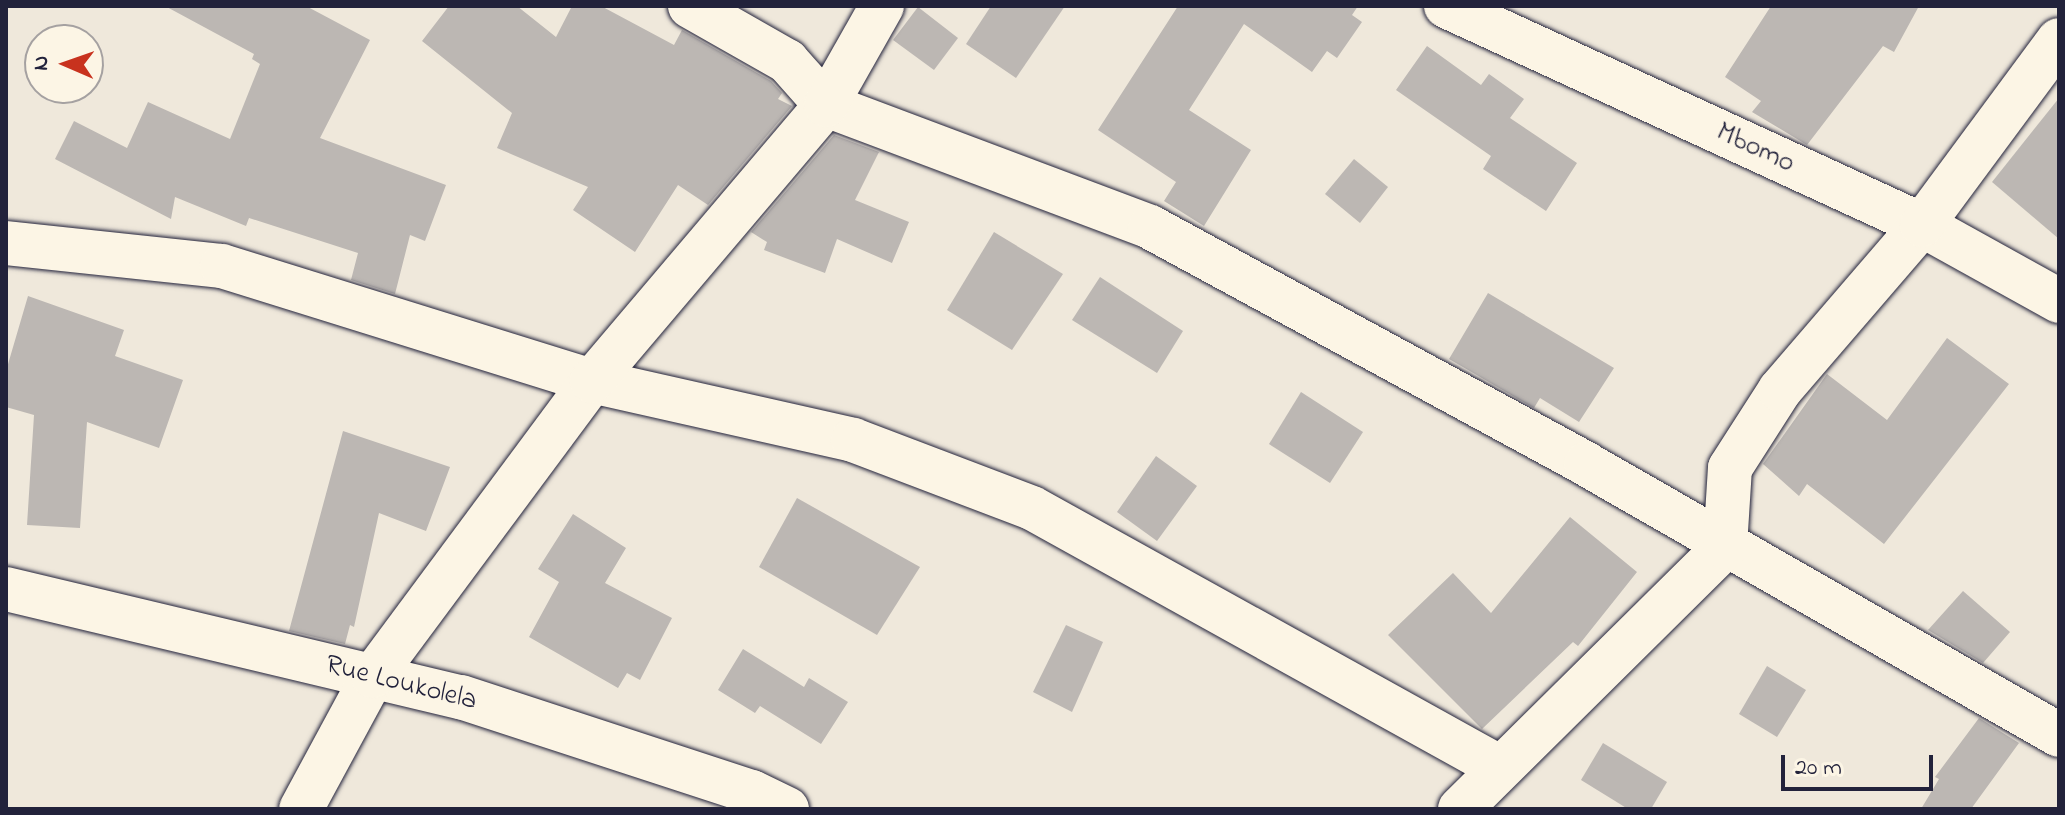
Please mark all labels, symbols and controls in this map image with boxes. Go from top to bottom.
north arrow [24,24,104,104]
text: N [26,55,58,71]
street label: Mbomo [1710,116,1800,182]
street label: Rue Loukolela [322,649,480,719]
scale bar [1785,739,1937,789]
text: 20 m [1795,751,1842,786]

